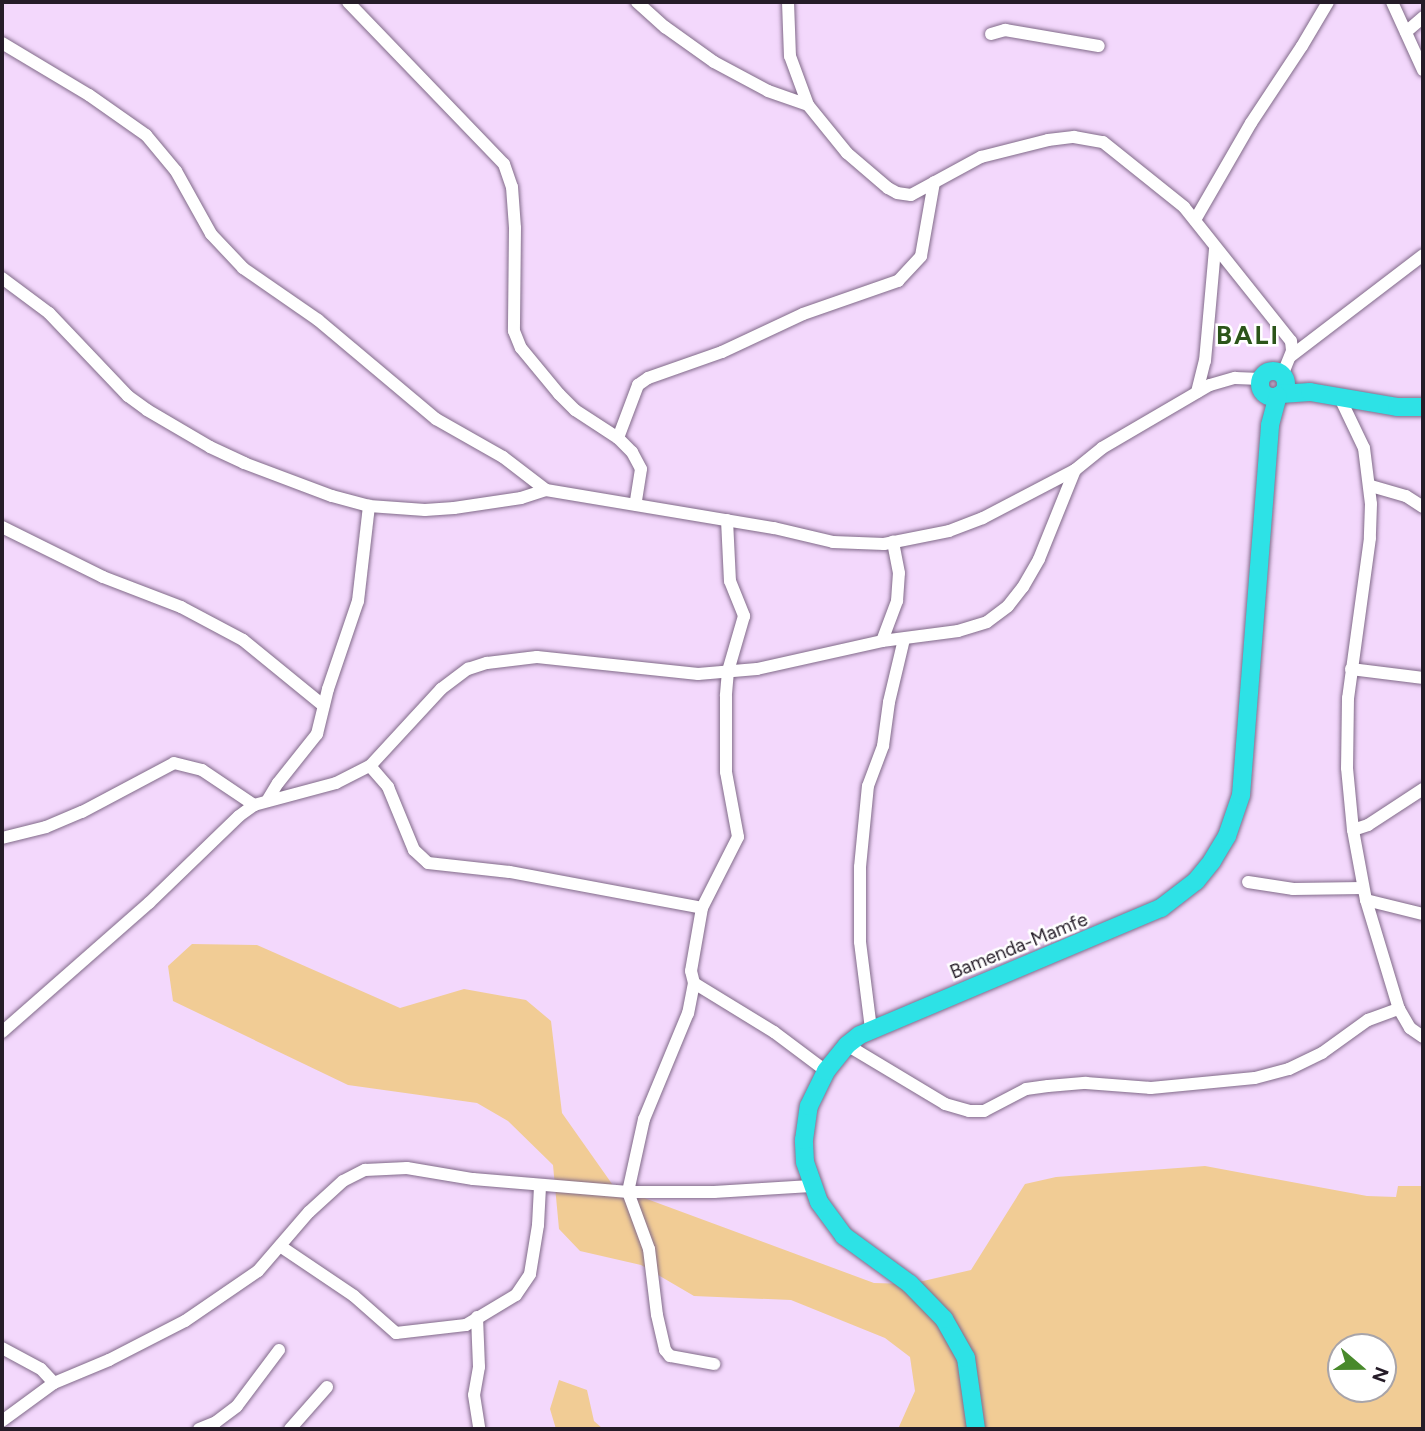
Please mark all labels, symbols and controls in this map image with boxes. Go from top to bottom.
district label: BALI [1217,320,1279,352]
street label: Bamenda-Mamfe [947,908,1091,984]
north arrow [1327,1333,1397,1403]
text: N [1367,1364,1394,1386]

